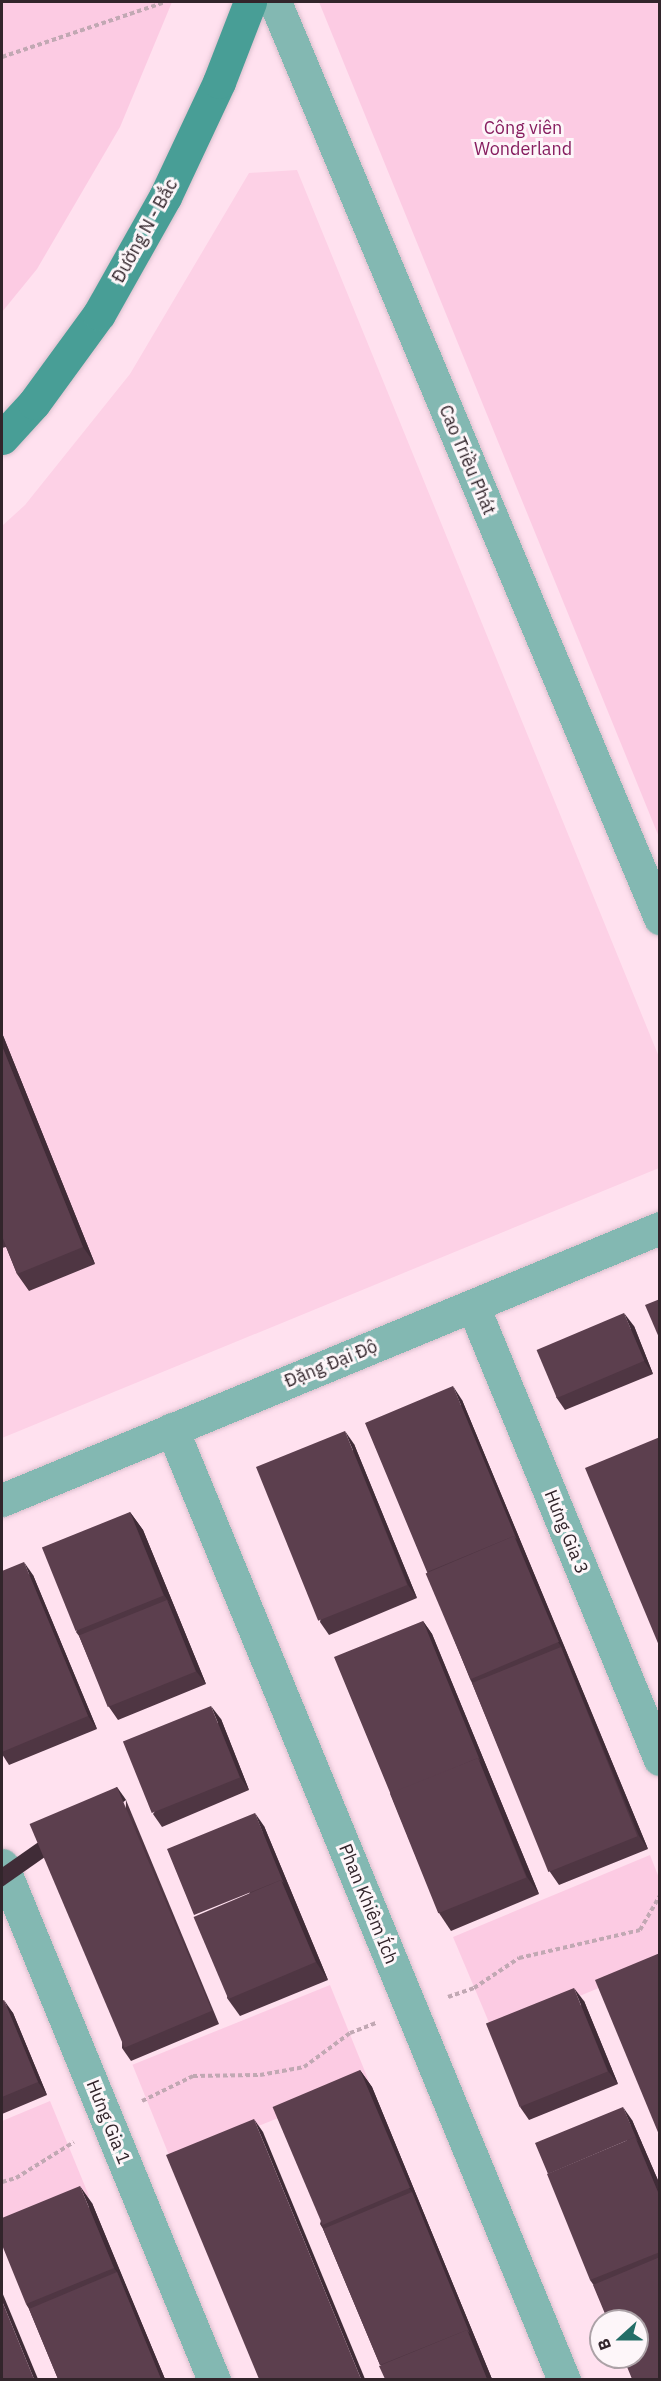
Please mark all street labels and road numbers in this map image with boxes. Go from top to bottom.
street label: Đường N - Bắc [108,175,182,287]
street label: Cao Triều Phát [434,402,500,518]
street label: Đặng Đại Độ [281,1336,381,1392]
street label: Hưng Gia 3 [539,1487,593,1577]
street label: Phan Khiêm Ích [334,1841,402,1967]
street label: Hưng Gia 1 [81,2077,135,2167]

